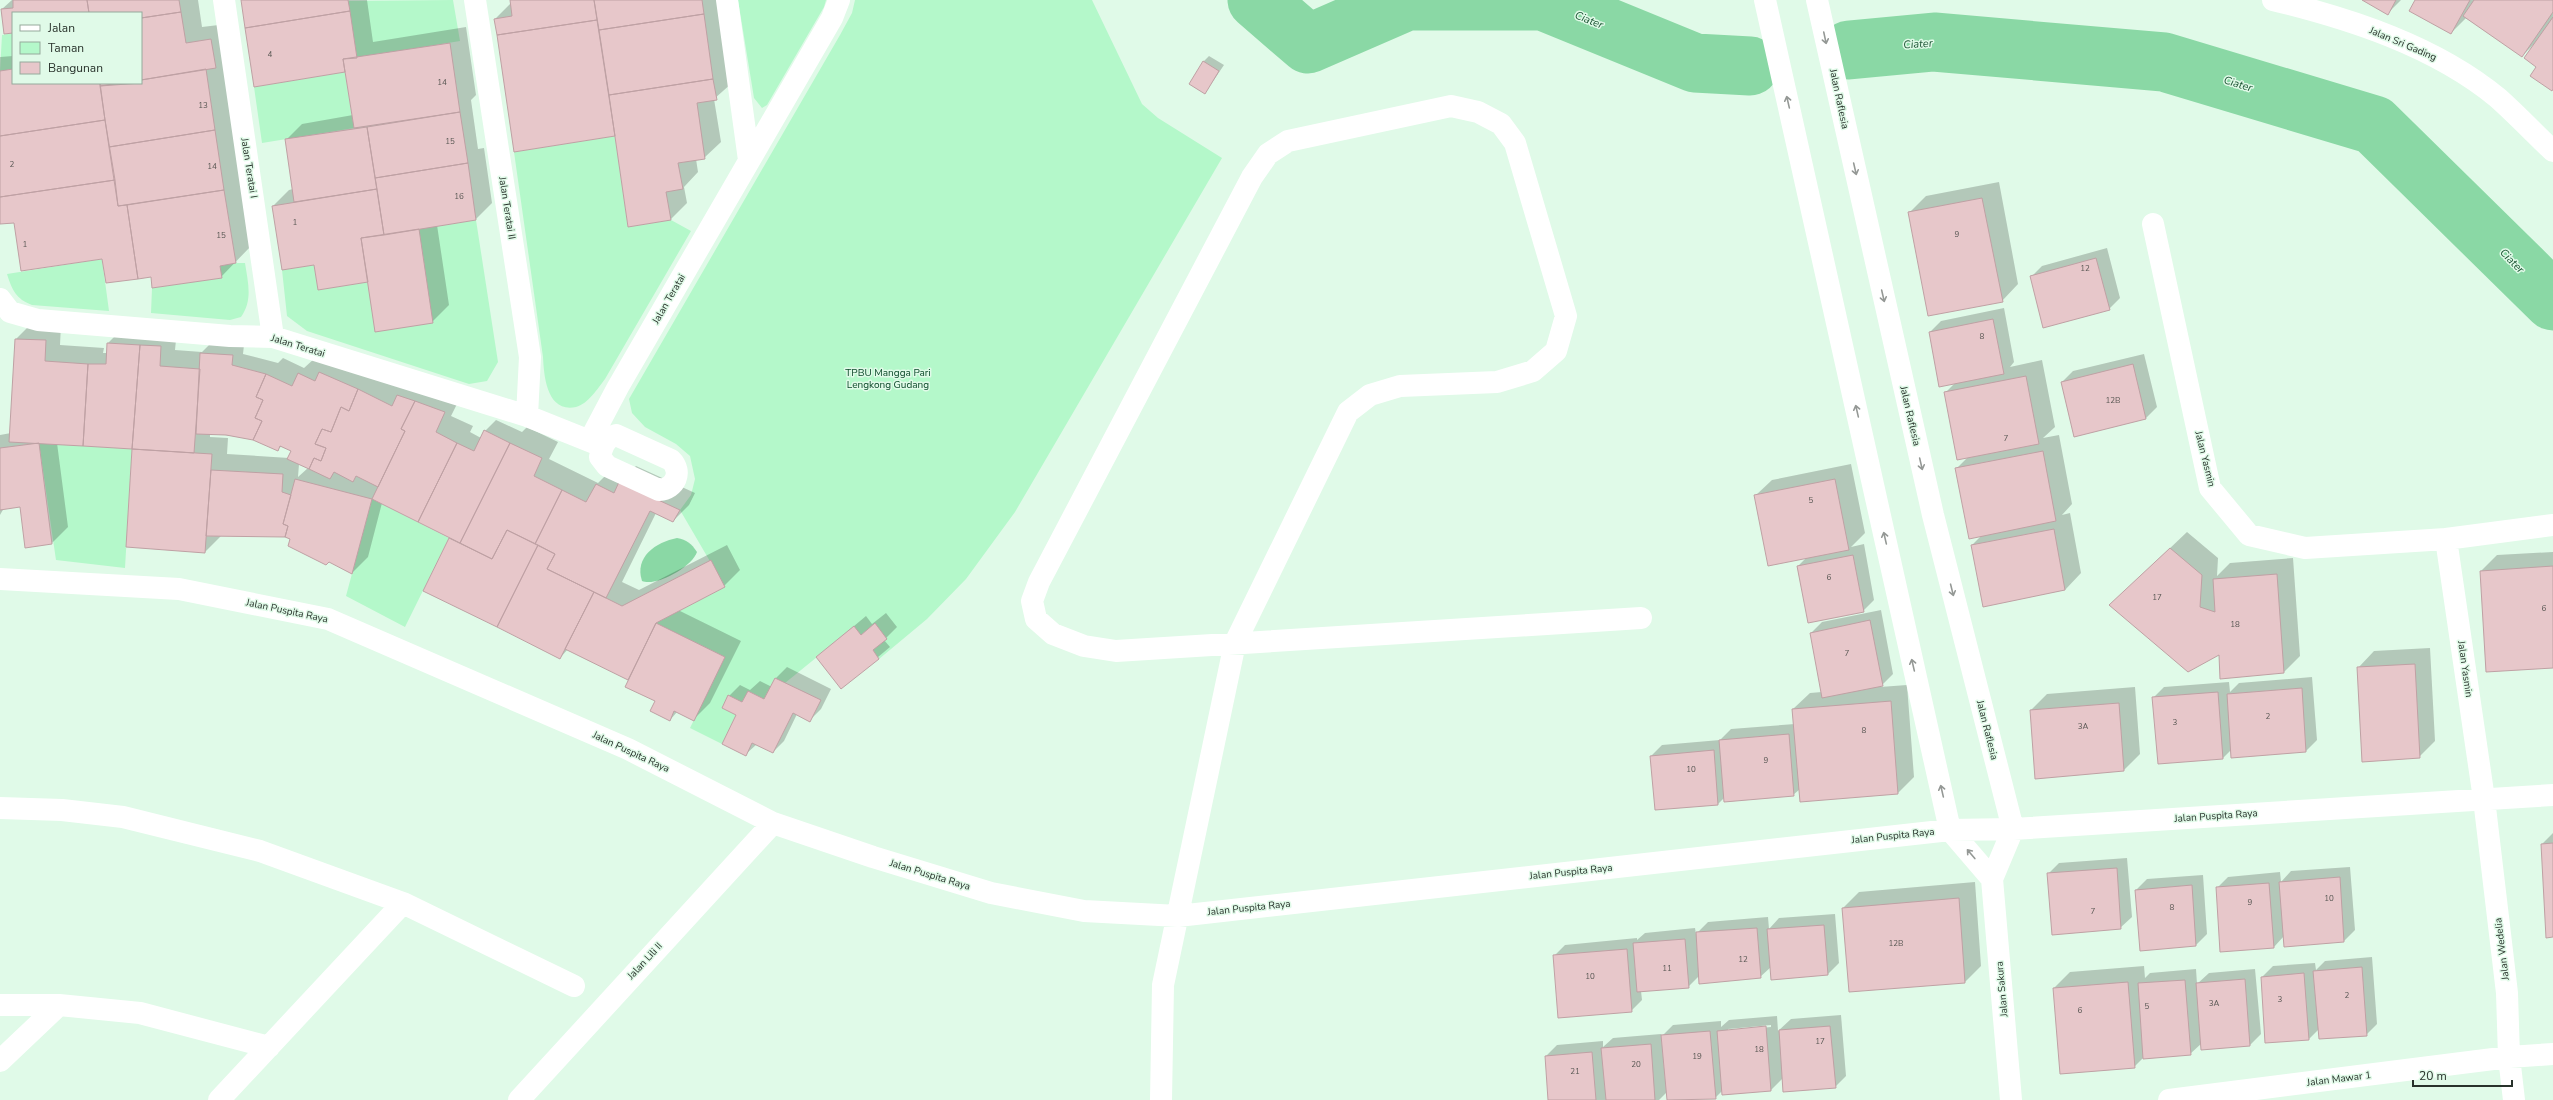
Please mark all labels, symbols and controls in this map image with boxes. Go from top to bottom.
water label: Ciater [1573,8,1606,33]
legend [12,12,142,84]
text: Jalan [47,20,75,36]
street label: Jalan Sri Gading [2366,23,2439,65]
one-way arrow [1822,31,1830,44]
water label: Ciater [1903,35,1934,53]
text: Taman [48,40,84,56]
house number: 4 [268,49,273,60]
text: Bangunan [48,60,103,76]
street label: Jalan Raflesia [1826,67,1852,130]
water label: Ciater [2222,73,2255,96]
house number: 14 [437,77,447,88]
one-way arrow [1783,96,1791,109]
house number: 13 [198,100,208,111]
street label: Jalan Teratai I [237,136,261,199]
house number: 15 [445,136,455,147]
house number: 2 [10,159,15,170]
house number: 14 [207,161,217,172]
one-way arrow [1851,163,1859,176]
street label: Jalan Teratai II [495,175,519,240]
house number: 16 [454,191,464,202]
house number: 1 [293,217,298,228]
house number: 9 [1955,229,1960,240]
house number: 15 [216,230,226,241]
house number: 1 [23,239,28,250]
water label: Ciater [2496,245,2528,277]
house number: 12 [2080,263,2090,274]
street label: Jalan Teratai [649,271,689,327]
one-way arrow [1880,289,1888,302]
street label: Jalan Teratai [268,331,327,361]
house number: 8 [1980,331,1985,342]
park label: TPBU Mangga Pari Lengkong Gudang [845,366,931,392]
street label: Jalan Raflesia [1896,384,1924,447]
house number: 12B [2105,395,2121,406]
one-way arrow [1852,405,1860,418]
street label: Jalan Yasmin [2191,429,2219,488]
house number: 7 [2004,433,2009,444]
one-way arrow [1918,457,1926,470]
house number: 5 [1809,495,1814,506]
one-way arrow [1880,532,1888,545]
house number: 6 [1827,572,1832,583]
one-way arrow [1949,583,1956,596]
house number: 17 [2152,592,2162,603]
street label: Jalan Puspita Raya [244,595,329,627]
house number: 6 [2542,603,2547,614]
house number: 18 [2230,619,2240,630]
street label: Jalan Yasmin [2454,639,2476,698]
house number: 7 [1845,648,1850,659]
one-way arrow [1909,658,1917,671]
street label: Jalan Raflesia [1973,698,2001,761]
house number: 2 [2266,711,2271,722]
house number: 3 [2173,717,2178,728]
house number: 3A [2078,721,2088,732]
house number: 8 [1862,725,1867,736]
street label: Jalan Puspita Raya [589,728,672,776]
house number: 9 [1764,755,1769,766]
house number: 10 [1686,764,1696,775]
one-way arrow [1937,785,1945,798]
street label: Jalan Puspita Raya [2173,806,2258,826]
street label: Jalan Puspita Raya [1850,825,1935,847]
one-way arrow [1966,849,1976,859]
street label: Jalan Puspita Raya [887,856,972,894]
street label: Jalan Puspita Raya [1528,861,1613,883]
house number: 10 [2324,893,2334,904]
street label: Jalan Puspita Raya [1206,897,1291,919]
house number: 9 [2248,897,2253,908]
house number: 8 [2170,902,2175,913]
house number: 7 [2091,906,2096,917]
street label: Jalan Wedelia [2491,917,2513,982]
house number: 12B [1888,938,1904,949]
street label: Jalan Lili II [624,939,666,983]
house number: 12 [1738,954,1748,965]
street label: Jalan Sakura [1993,961,2011,1018]
house number: 11 [1662,963,1672,974]
house number: 10 [1585,971,1595,982]
house number: 2 [2345,990,2350,1001]
house number: 3 [2278,994,2283,1005]
house number: 3A [2209,998,2219,1009]
house number: 5 [2145,1001,2150,1012]
house number: 6 [2078,1005,2083,1016]
house number: 17 [1815,1036,1825,1047]
house number: 18 [1754,1044,1764,1055]
house number: 19 [1692,1051,1702,1062]
house number: 20 [1631,1059,1641,1070]
scale bar [2413,1062,2512,1088]
house number: 21 [1570,1066,1580,1077]
street label: Jalan Mawar 1 [2305,1068,2372,1090]
text: 20 m [2419,1068,2447,1084]

